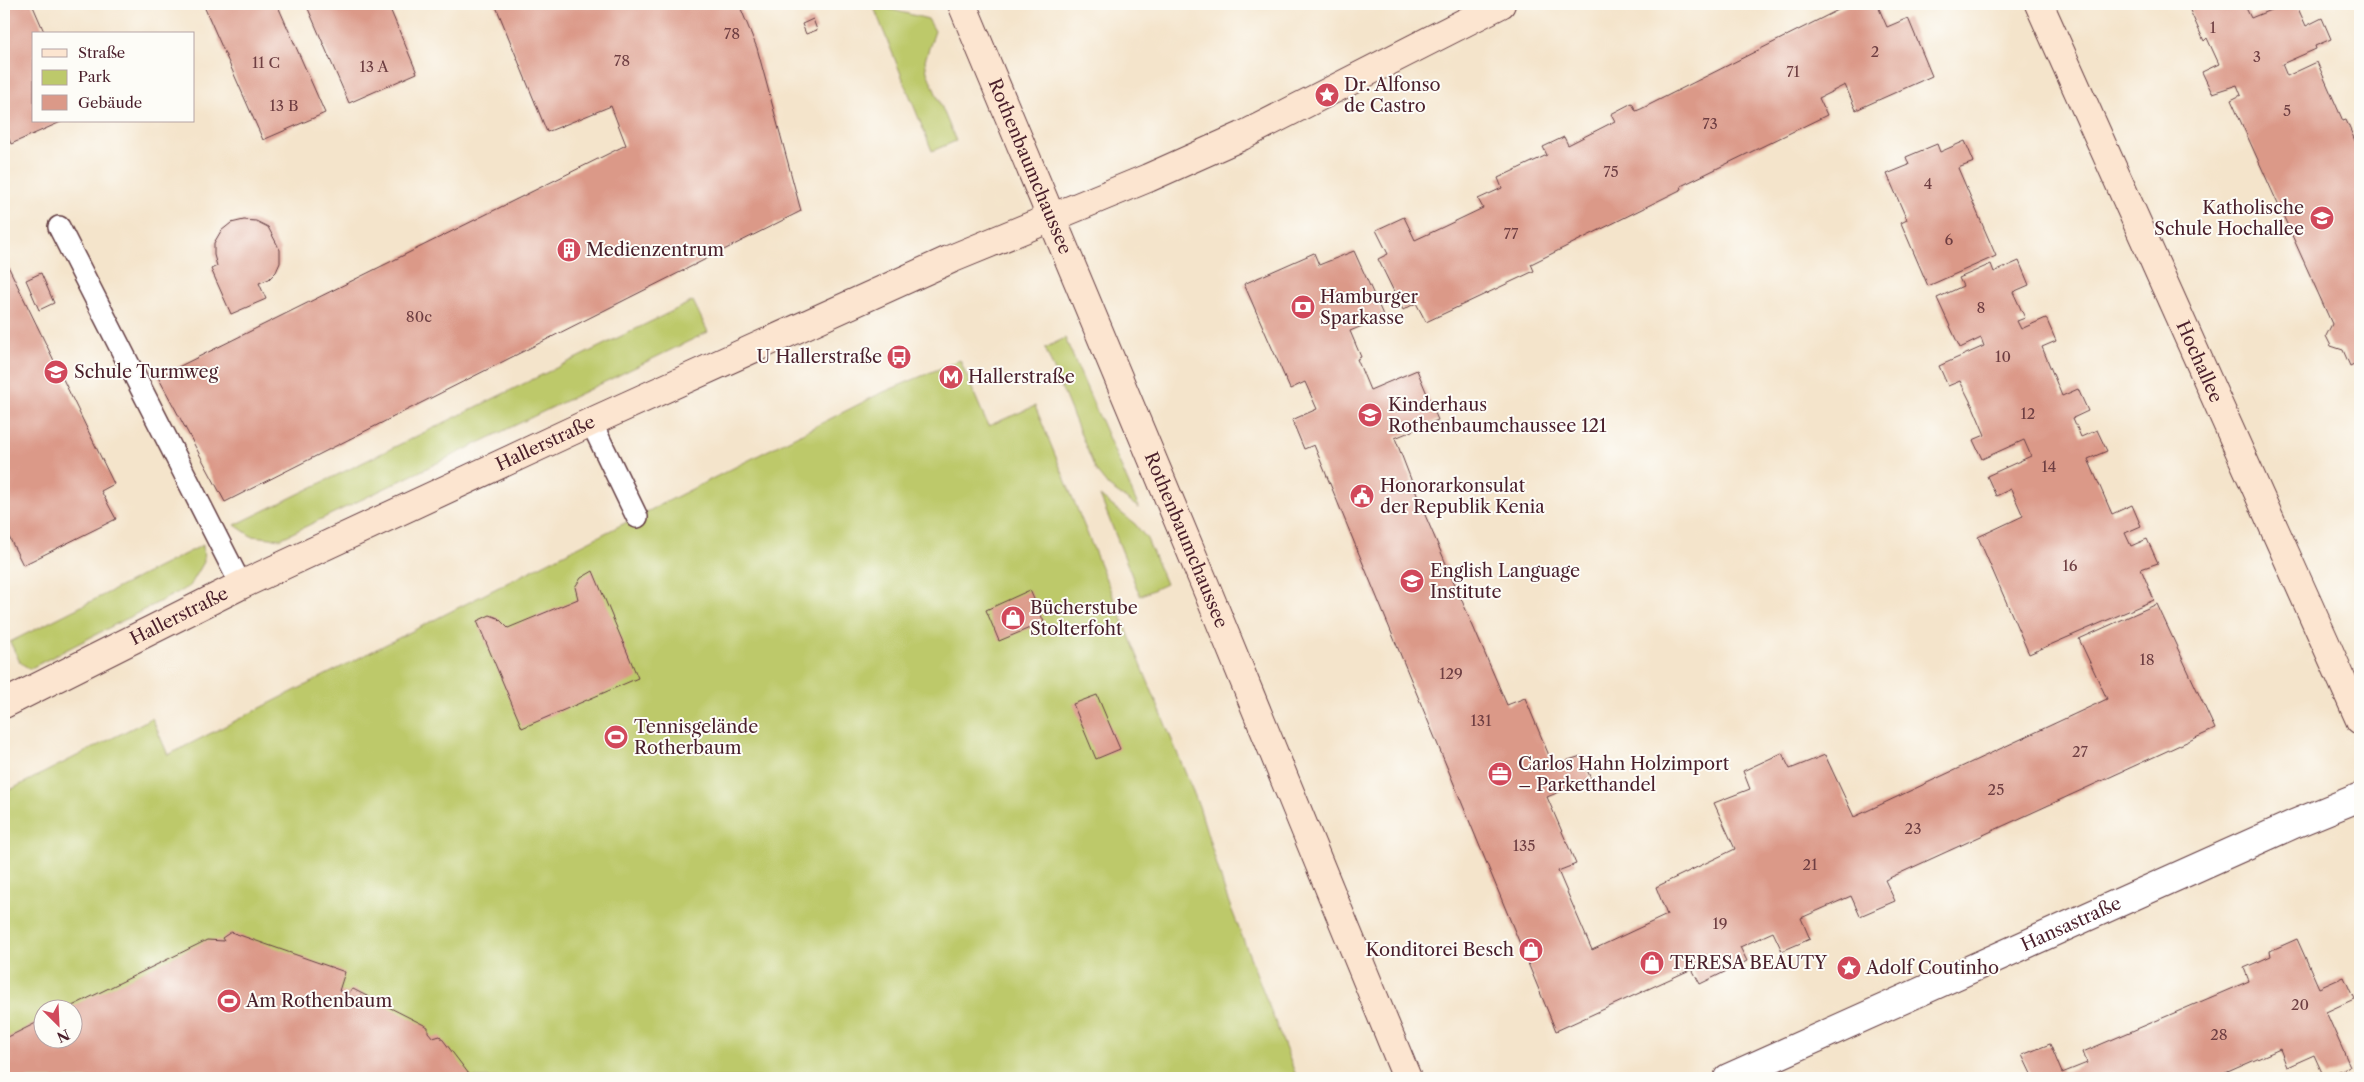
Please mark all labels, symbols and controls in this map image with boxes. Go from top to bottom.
house number: 1 [2210,18,2217,37]
house number: 78 [724,24,740,43]
legend [32,32,195,122]
house number: 2 [1871,42,1879,61]
text: Straße [78,43,125,62]
house number: 3 [2253,47,2261,66]
house number: 78 [614,51,630,70]
house number: 11 C [252,53,280,72]
house number: 13 A [359,57,389,76]
house number: 71 [1786,62,1801,81]
text: Park [78,67,112,86]
place label: Dr. Alfonso de Castro [1344,74,1441,117]
street label: Rothenbaumchaussee [983,75,1076,258]
place icon: Dr. Alfonso de Castro [1314,82,1340,108]
text: Gebäude [78,93,142,112]
house number: 13 B [269,96,299,115]
house number: 5 [2283,101,2291,120]
house number: 73 [1702,114,1718,133]
house number: 75 [1603,162,1619,181]
house number: 4 [1924,174,1932,193]
place label: Katholische Schule Hochallee [2154,197,2304,240]
school or university icon: Katholische Schule Hochallee [2309,205,2335,231]
house number: 77 [1504,224,1519,243]
house number: 6 [1945,230,1954,249]
building icon: Medienzentrum [556,237,582,263]
place label: Medienzentrum [586,239,724,261]
place label: Hamburger Sparkasse [1320,286,1418,329]
bank icon: Hamburger Sparkasse [1290,294,1316,320]
house number: 8 [1977,298,1986,317]
house number: 80c [406,307,432,326]
street label: Hochallee [2171,317,2227,406]
bus stop icon: U Hallerstraße [886,344,912,370]
place label: U Hallerstraße [757,346,882,368]
house number: 10 [1995,347,2011,366]
school or university icon: Schule Turmweg [43,359,69,385]
place label: Schule Turmweg [74,361,219,383]
metro station icon: Hallerstraße [938,364,964,390]
place label: Hallerstraße [968,366,1075,388]
place label: Kinderhaus Rothenbaumchaussee 121 [1388,394,1607,437]
school or university icon: Kinderhaus Rothenbaumchaussee 121 [1357,402,1383,428]
house number: 12 [2021,404,2035,423]
street label: Hallerstraße [492,411,599,476]
street label: Rothenbaumchaussee [1140,449,1232,631]
house number: 14 [2042,457,2056,476]
place label: Honorarkonsulat der Republik Kenia [1380,475,1545,518]
public building icon: Honorarkonsulat der Republik Kenia [1349,483,1375,509]
house number: 16 [2062,556,2078,575]
place label: English Language Institute [1430,560,1580,603]
school or university icon: English Language Institute [1399,568,1425,594]
street label: Hallerstraße [126,582,232,650]
place label: Bücherstube Stolterfoht [1030,597,1138,640]
shop icon: Bücherstube Stolterfoht [1000,605,1026,631]
house number: 18 [2139,650,2155,669]
house number: 129 [1439,664,1463,683]
house number: 131 [1471,711,1492,730]
place label: Tennisgelände Rotherbaum [634,716,758,759]
sports icon: Tennisgelände Rotherbaum [603,724,629,750]
house number: 27 [2072,742,2089,761]
place label: Carlos Hahn Holzimport – Parketthandel [1518,753,1730,796]
office icon: Carlos Hahn Holzimport – Parketthandel [1487,761,1513,787]
house number: 25 [1988,780,2004,799]
house number: 23 [1905,819,1921,838]
house number: 135 [1513,836,1535,855]
house number: 21 [1803,855,1818,874]
street label: Hansastraße [2018,892,2124,956]
house number: 19 [1712,914,1728,933]
shop icon: Konditorei Besch [1518,937,1544,963]
place label: Konditorei Besch [1366,939,1514,961]
shop icon: TERESA BEAUTY [1639,950,1665,976]
place label: TERESA BEAUTY [1670,952,1828,974]
place icon: Adolf Coutinho [1836,955,1862,981]
place label: Adolf Coutinho [1865,957,1999,979]
sports icon: Am Rothenbaum [216,988,242,1014]
place label: Am Rothenbaum [245,990,392,1012]
house number: 20 [2291,995,2309,1014]
north arrow [32,1000,82,1050]
text: N [54,1025,73,1047]
house number: 28 [2210,1025,2228,1044]

